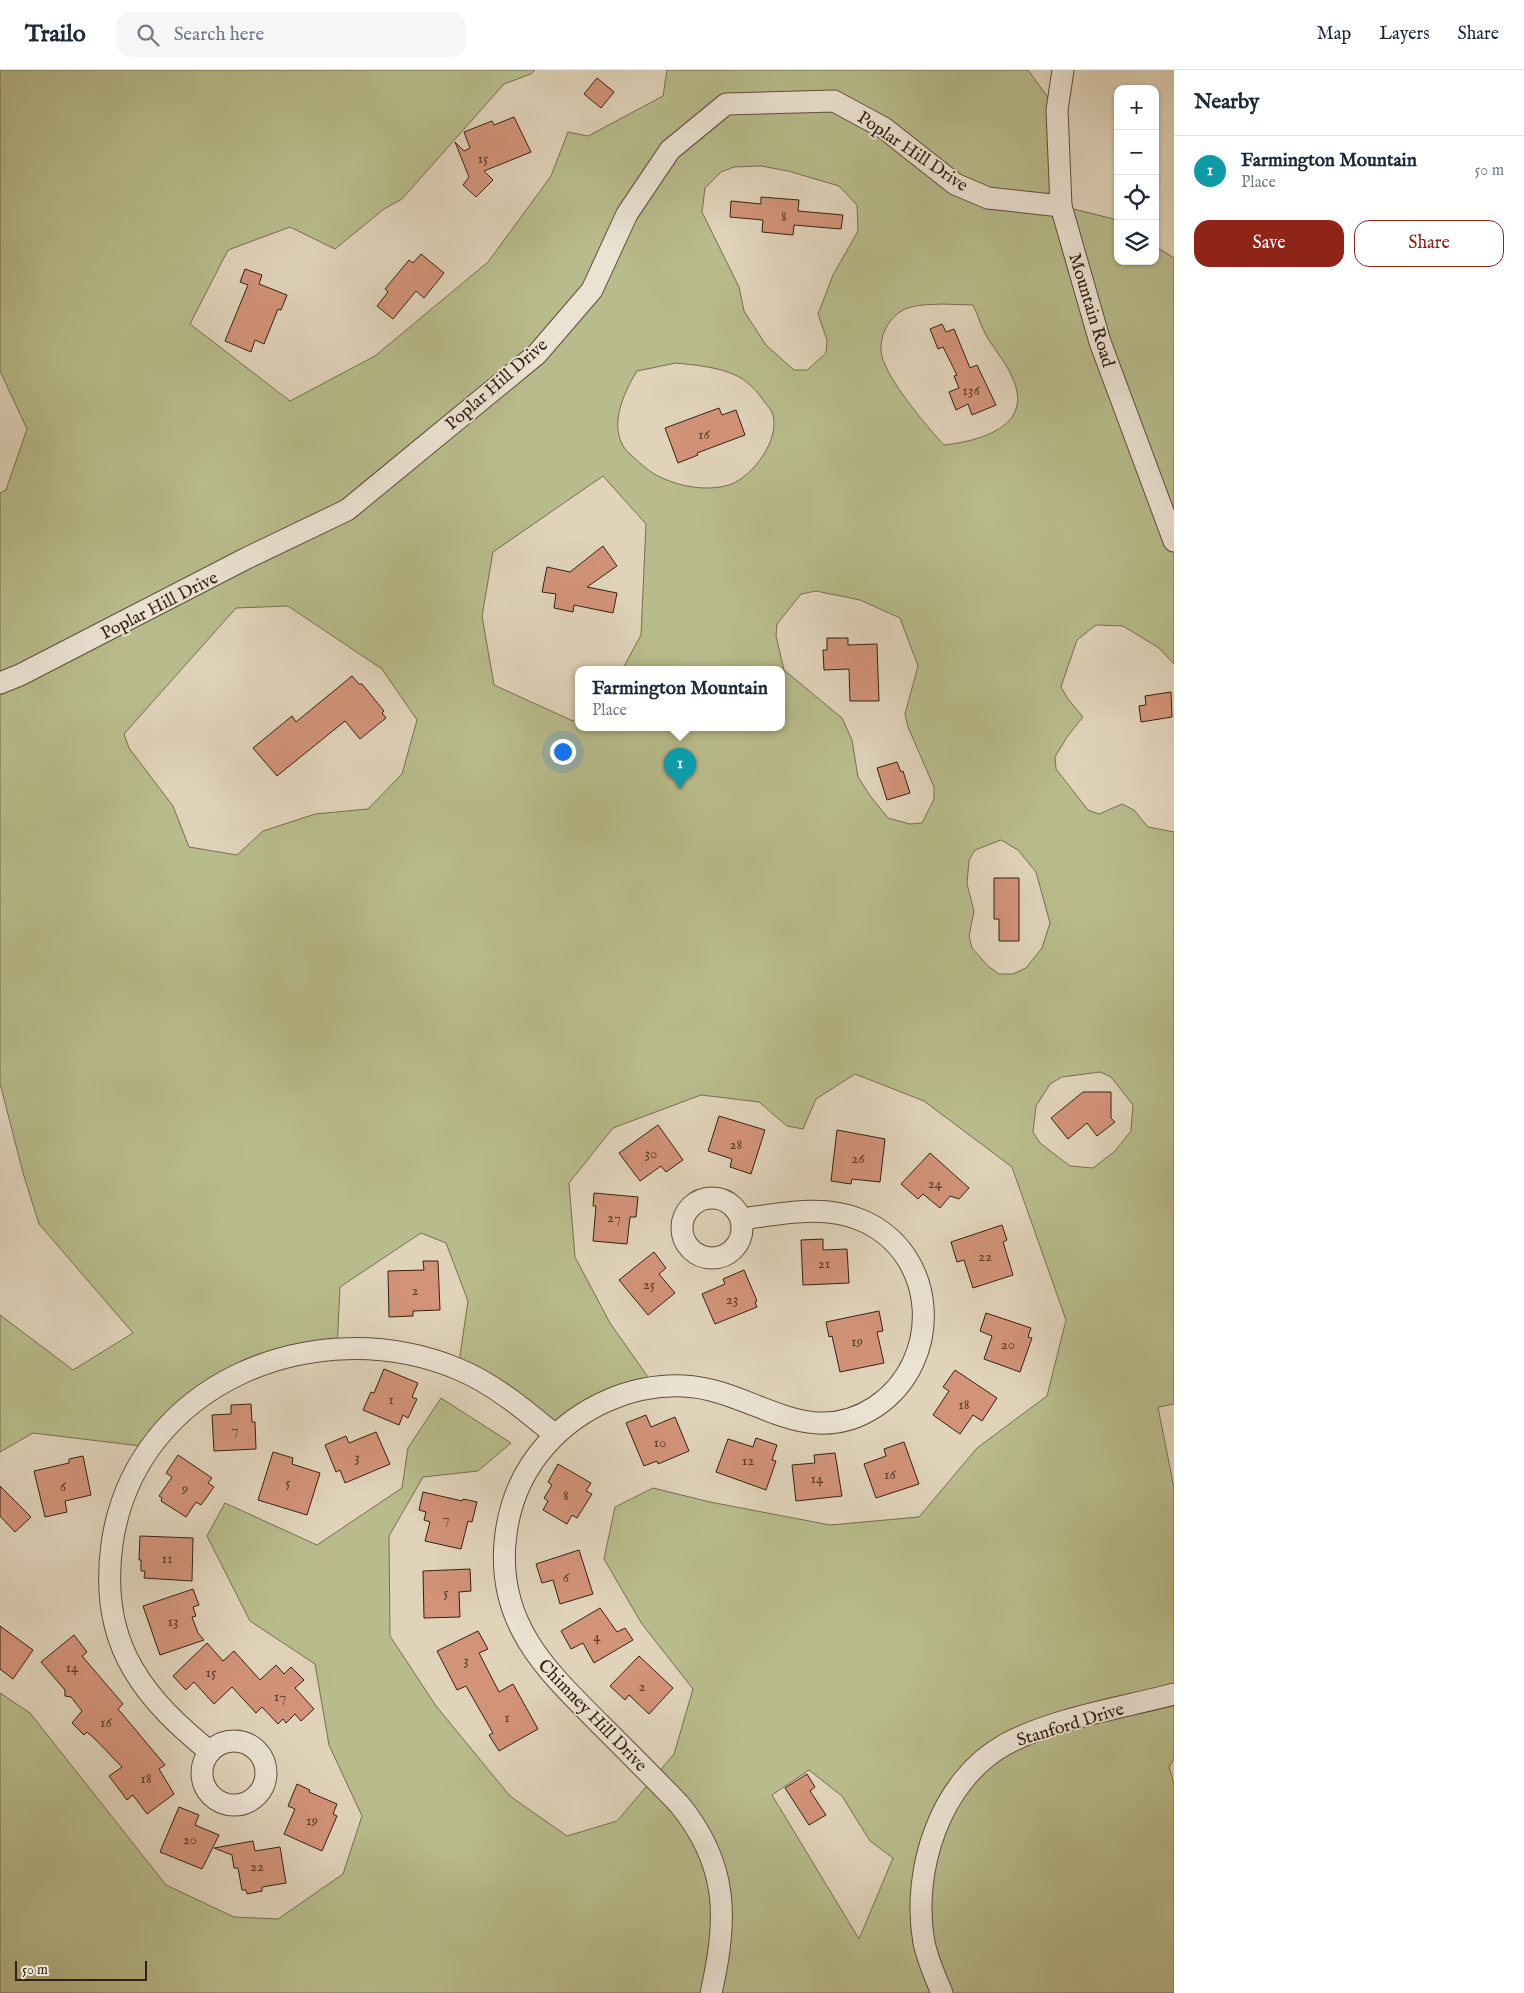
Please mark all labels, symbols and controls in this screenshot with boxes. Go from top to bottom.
search box [116,12,466,57]
text: Trailo [25,19,86,50]
icon: search [134,21,162,49]
text: Search here [174,23,264,47]
text: Map [1317,23,1351,46]
text: Layers [1379,23,1430,46]
text: Share [1458,23,1499,46]
map controls [1114,85,1159,265]
button: + [1114,85,1159,130]
text: Nearby [1194,89,1259,116]
street label: Poplar Hill Drive [852,107,972,198]
button: − [1114,130,1159,175]
house number: 15 [477,149,489,168]
text: Farmington Mountain [1241,149,1417,173]
text: 1 [1207,161,1213,181]
text: 50 m [1475,161,1504,181]
text: Place [1241,173,1276,193]
button: locate [1114,175,1159,220]
house number: 8 [781,207,787,226]
button: layers [1114,220,1159,265]
button: Save [1194,220,1344,267]
button: Share [1354,220,1504,267]
street label: Mountain Road [1062,251,1119,371]
street label: Poplar Hill Drive [441,334,553,436]
house number: 136 [962,381,980,400]
house number: 16 [698,425,711,444]
street label: Poplar Hill Drive [97,567,222,646]
popup [575,666,785,731]
text: Farmington Mountain [592,677,768,701]
text: Place [592,701,627,721]
your location [550,739,576,765]
pin: 1 [664,748,696,789]
house number: 28 [730,1135,743,1154]
house number: 30 [645,1144,657,1163]
house number: 26 [851,1149,865,1168]
house number: 24 [928,1174,943,1193]
house number: 27 [607,1208,621,1227]
house number: 22 [978,1247,992,1266]
house number: 21 [818,1254,830,1273]
house number: 25 [643,1275,656,1294]
house number: 2 [411,1281,419,1300]
house number: 23 [726,1290,738,1309]
house number: 19 [851,1332,863,1351]
house number: 20 [1001,1335,1015,1354]
house number: 1 [388,1390,394,1409]
house number: 18 [958,1395,970,1414]
house number: 7 [231,1420,239,1439]
house number: 10 [654,1433,666,1452]
house number: 3 [354,1448,360,1467]
house number: 12 [742,1451,754,1470]
house number: 16 [884,1465,897,1484]
house number: 14 [811,1469,824,1488]
house number: 5 [285,1473,291,1492]
house number: 6 [60,1477,67,1496]
house number: 9 [181,1479,188,1498]
house number: 8 [563,1486,569,1505]
house number: 7 [442,1509,450,1528]
house number: 11 [161,1549,173,1568]
house number: 6 [563,1568,570,1587]
house number: 5 [443,1583,449,1602]
house number: 13 [167,1612,179,1631]
house number: 4 [593,1627,601,1646]
house number: 3 [463,1651,469,1670]
street label: Chimney Hill Drive [532,1655,652,1777]
house number: 14 [66,1658,79,1677]
house number: 15 [205,1663,217,1682]
house number: 2 [638,1677,646,1696]
house number: 17 [274,1687,286,1706]
street label: Stanford Drive [1014,1698,1127,1753]
house number: 1 [504,1708,510,1727]
house number: 16 [100,1713,113,1732]
house number: 18 [140,1769,152,1788]
house number: 19 [306,1811,318,1830]
house number: 20 [183,1830,197,1849]
house number: 22 [250,1857,264,1876]
scale bar [15,1958,148,1981]
text: 50 m [22,1961,48,1979]

